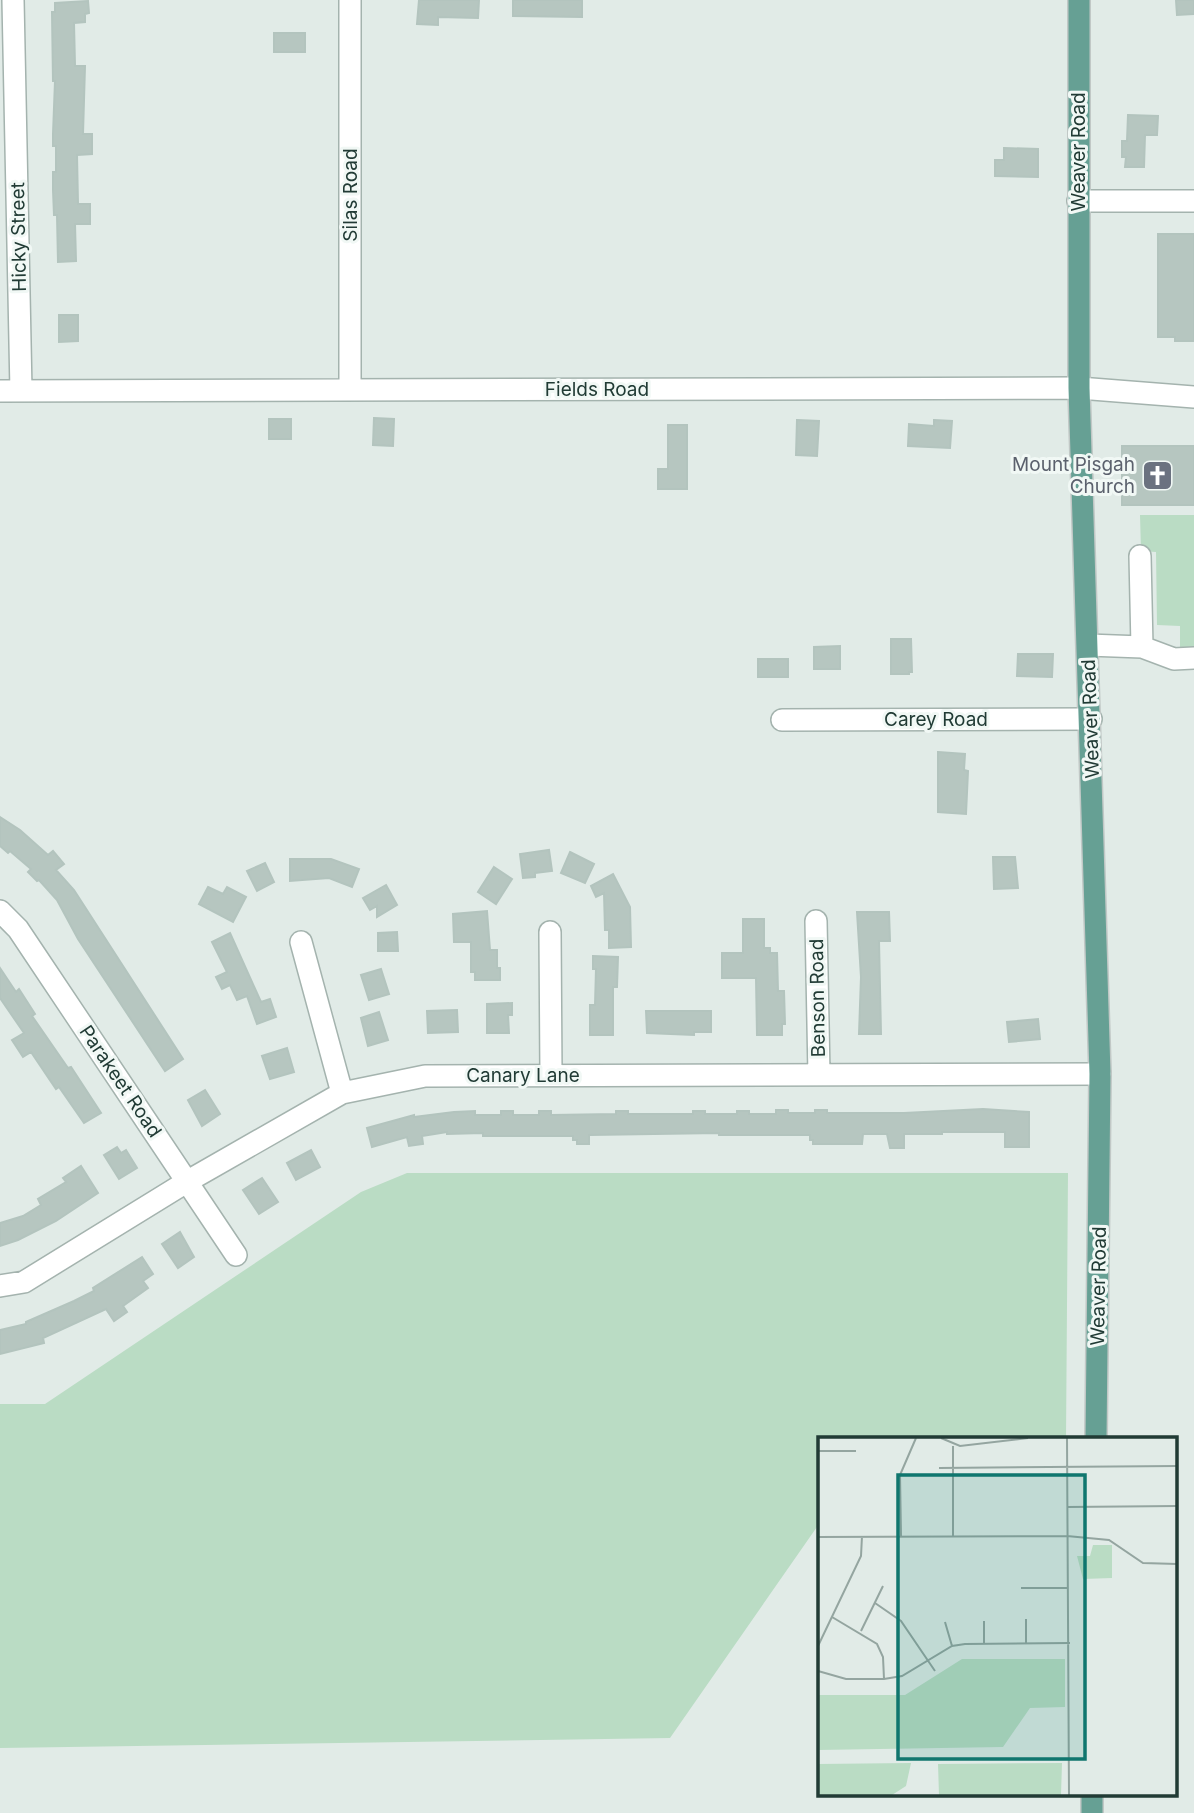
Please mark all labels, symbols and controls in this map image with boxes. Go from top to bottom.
street label: Weaver Road [1067,92,1090,212]
street label: Silas Road [339,148,362,242]
street label: Hicky Street [6,182,31,292]
street label: Fields Road [545,378,649,401]
place label: Mount Pisgah Church [1012,453,1135,498]
church icon: Mount Pisgah Church [1141,458,1175,492]
street label: Weaver Road [1077,659,1104,779]
street label: Carey Road [884,708,988,731]
street label: Benson Road [805,939,830,1057]
street label: Parakeet Road [75,1021,167,1142]
street label: Canary Lane [466,1064,580,1087]
street label: Weaver Road [1086,1226,1111,1346]
inset map [818,1437,1176,1796]

